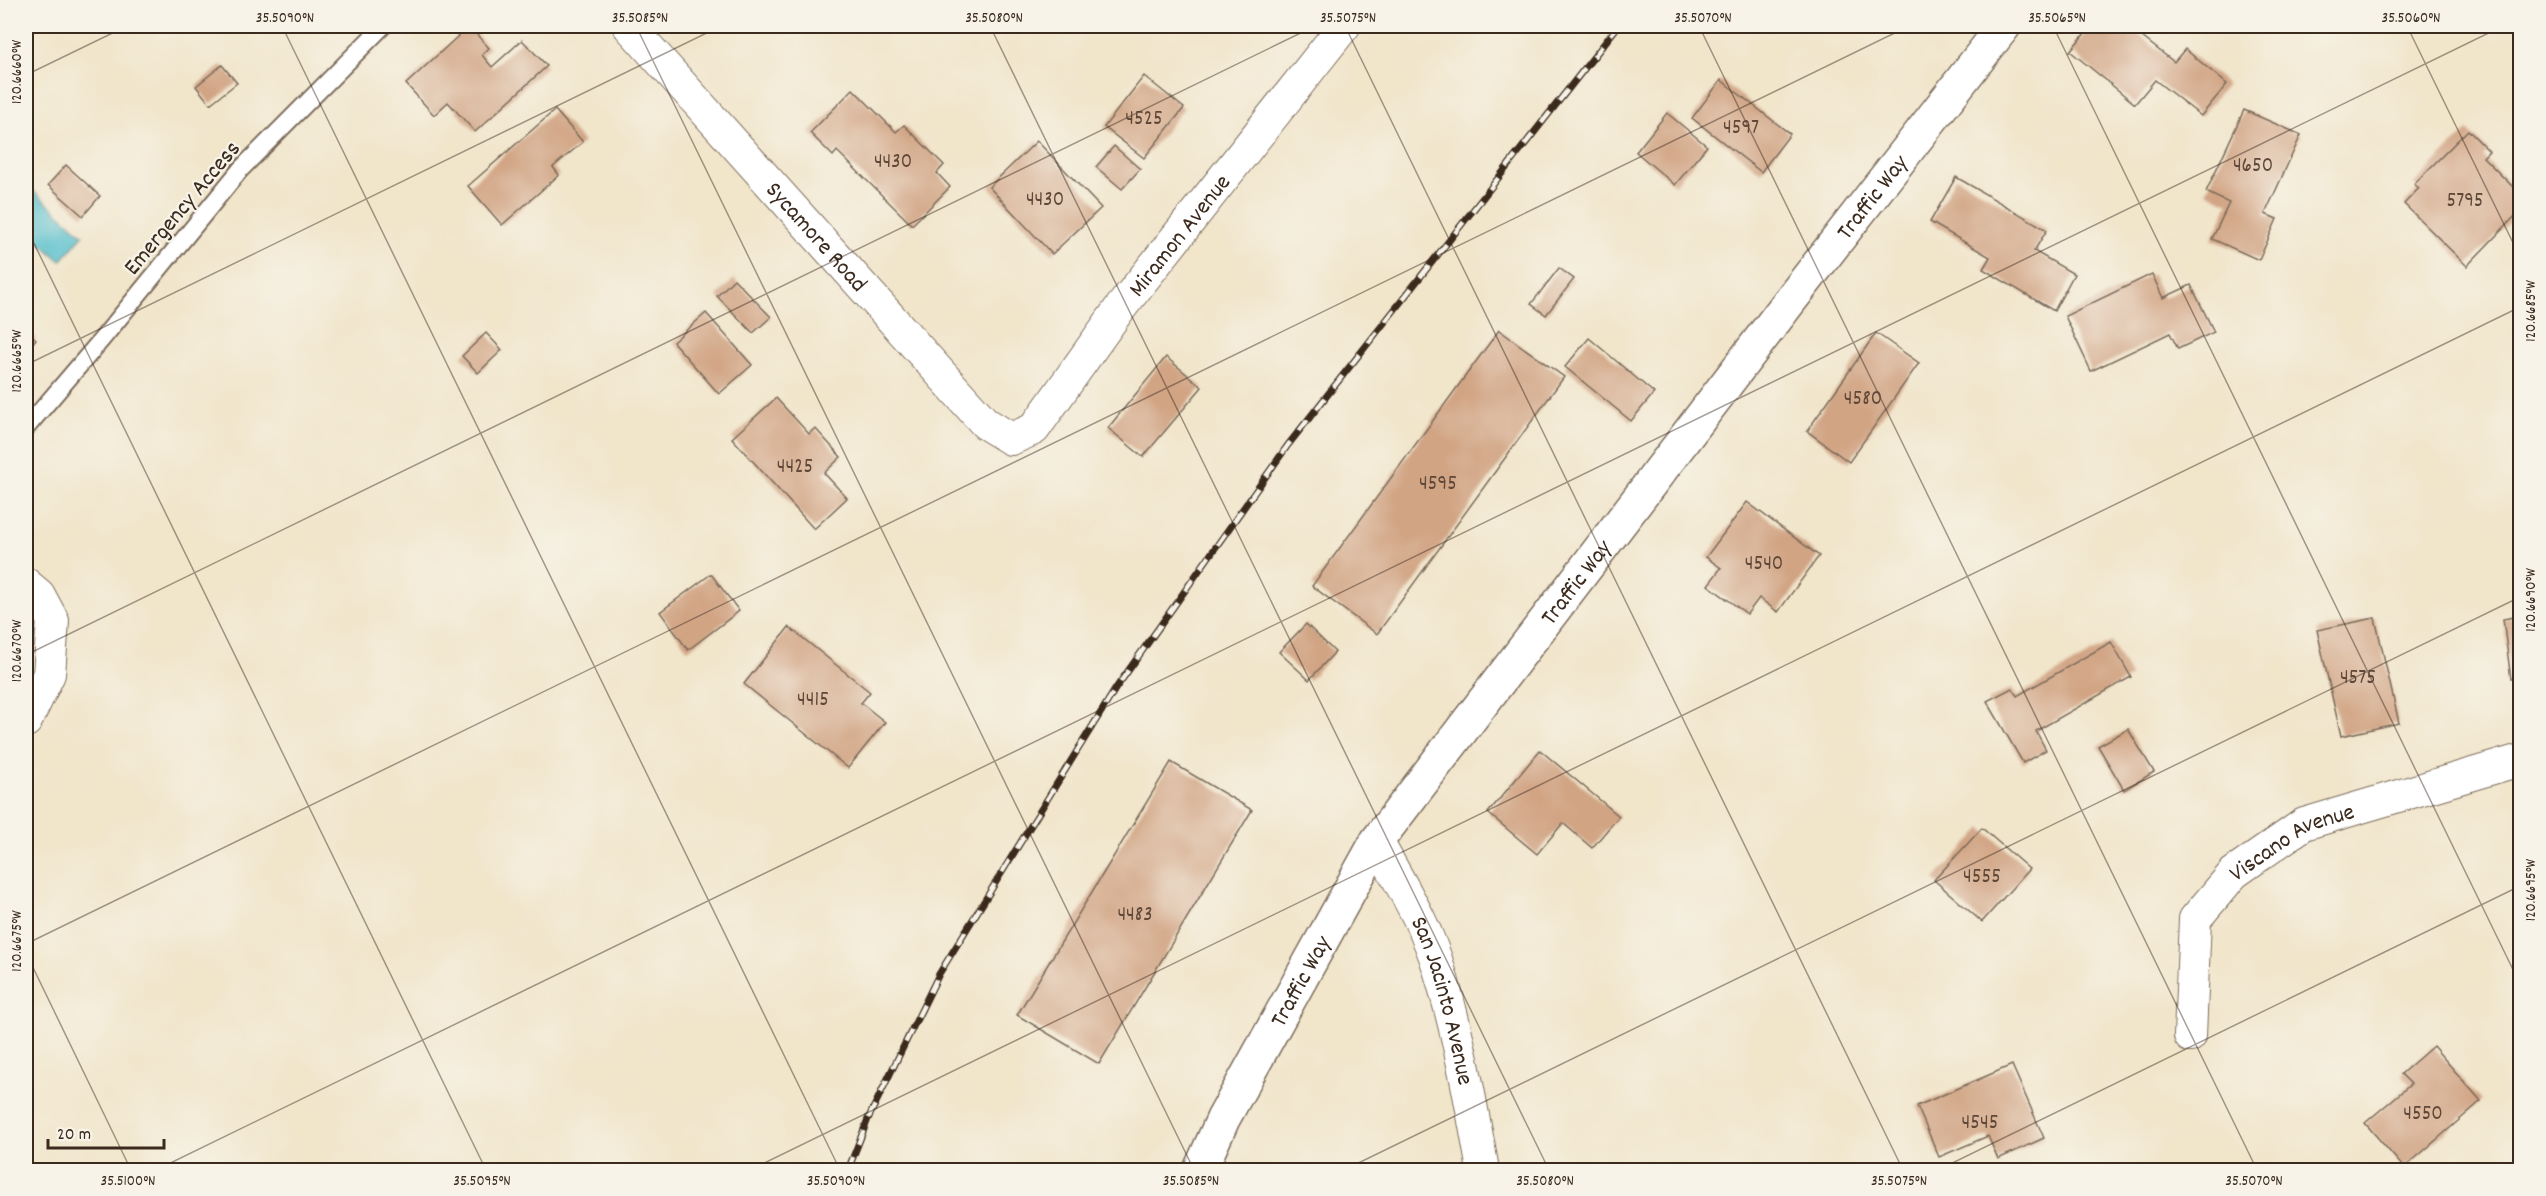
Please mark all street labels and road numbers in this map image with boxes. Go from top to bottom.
street label: Emergency Access [117,134,250,284]
street label: Traffic Way [1830,148,1918,248]
street label: Miramon Avenue [1121,168,1240,305]
street label: Sycamore Road [756,175,874,301]
street label: Traffic Way [1534,533,1622,634]
street label: Viscano Avenue [2223,796,2359,891]
street label: San Jacinto Avenue [1400,911,1481,1088]
street label: Traffic Way [1263,929,1342,1034]

